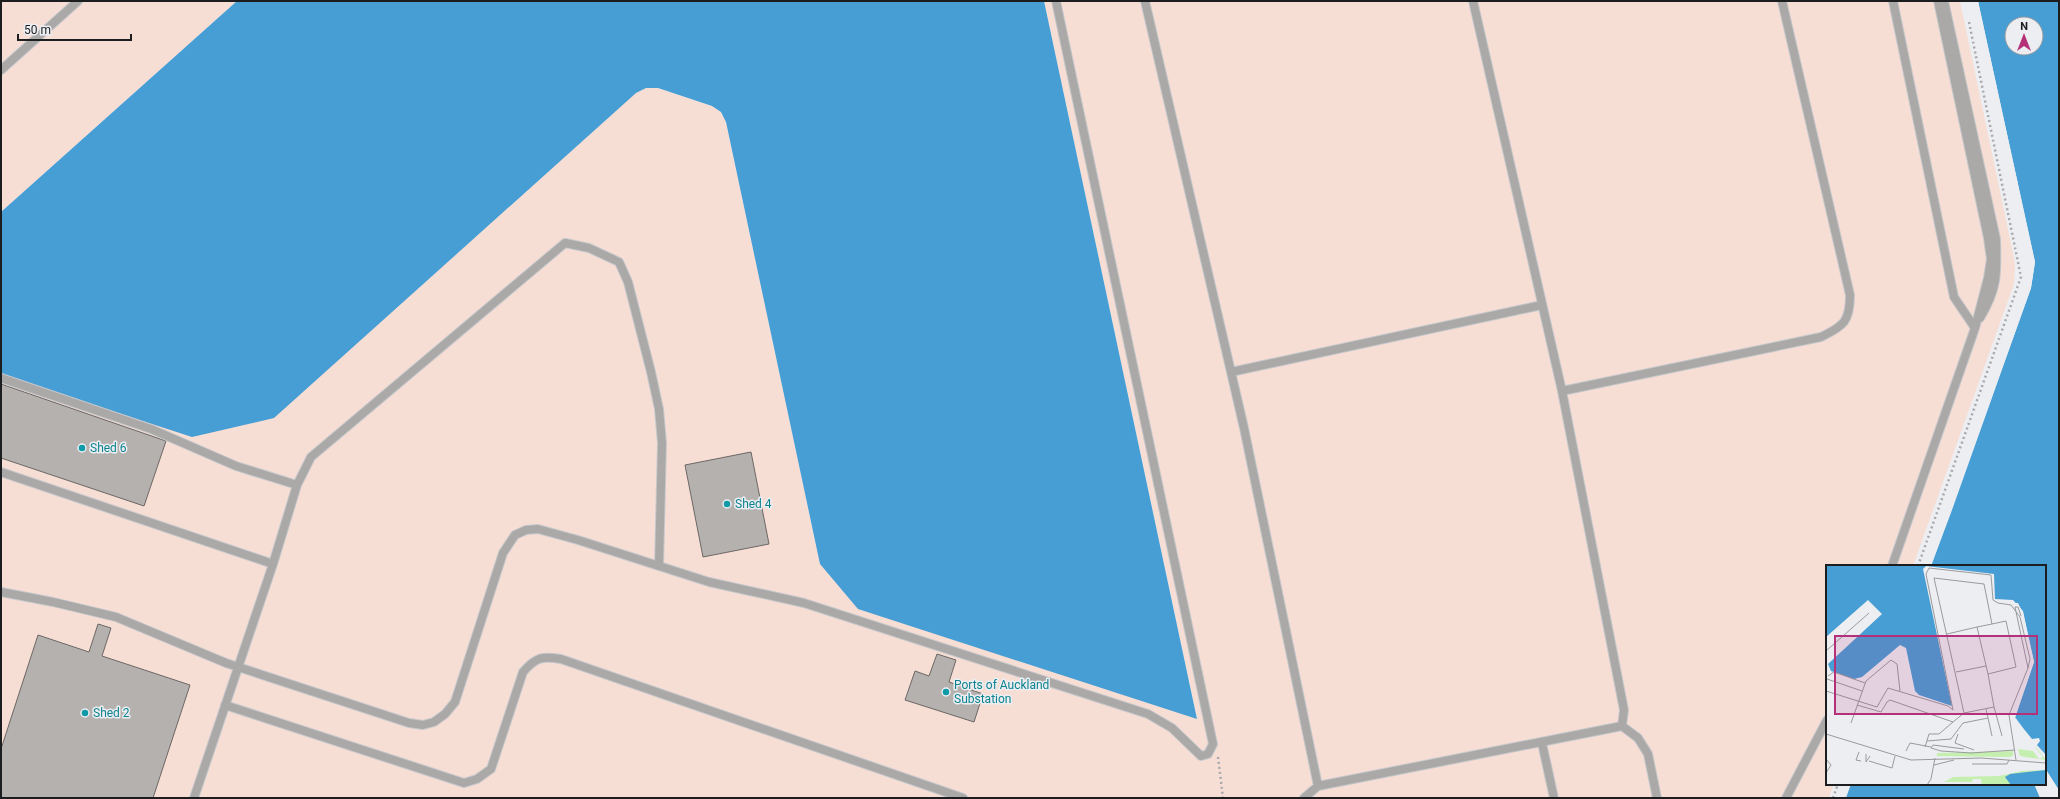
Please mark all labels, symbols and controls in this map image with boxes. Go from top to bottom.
scale bar [18,16,131,42]
north arrow [2004,16,2044,56]
text: N [2020,20,2028,33]
text: 50 m [24,23,51,37]
place label: Shed 6 [90,441,127,455]
marker: Shed 6 [77,443,87,453]
place label: Shed 4 [735,497,772,511]
marker: Shed 4 [722,499,732,509]
inset map [1826,565,2046,785]
place label: Ports of Auckland Substation [954,678,1049,706]
marker: Ports of Auckland Substation [941,687,951,697]
place label: Shed 2 [93,706,130,720]
marker: Shed 2 [80,708,90,718]

